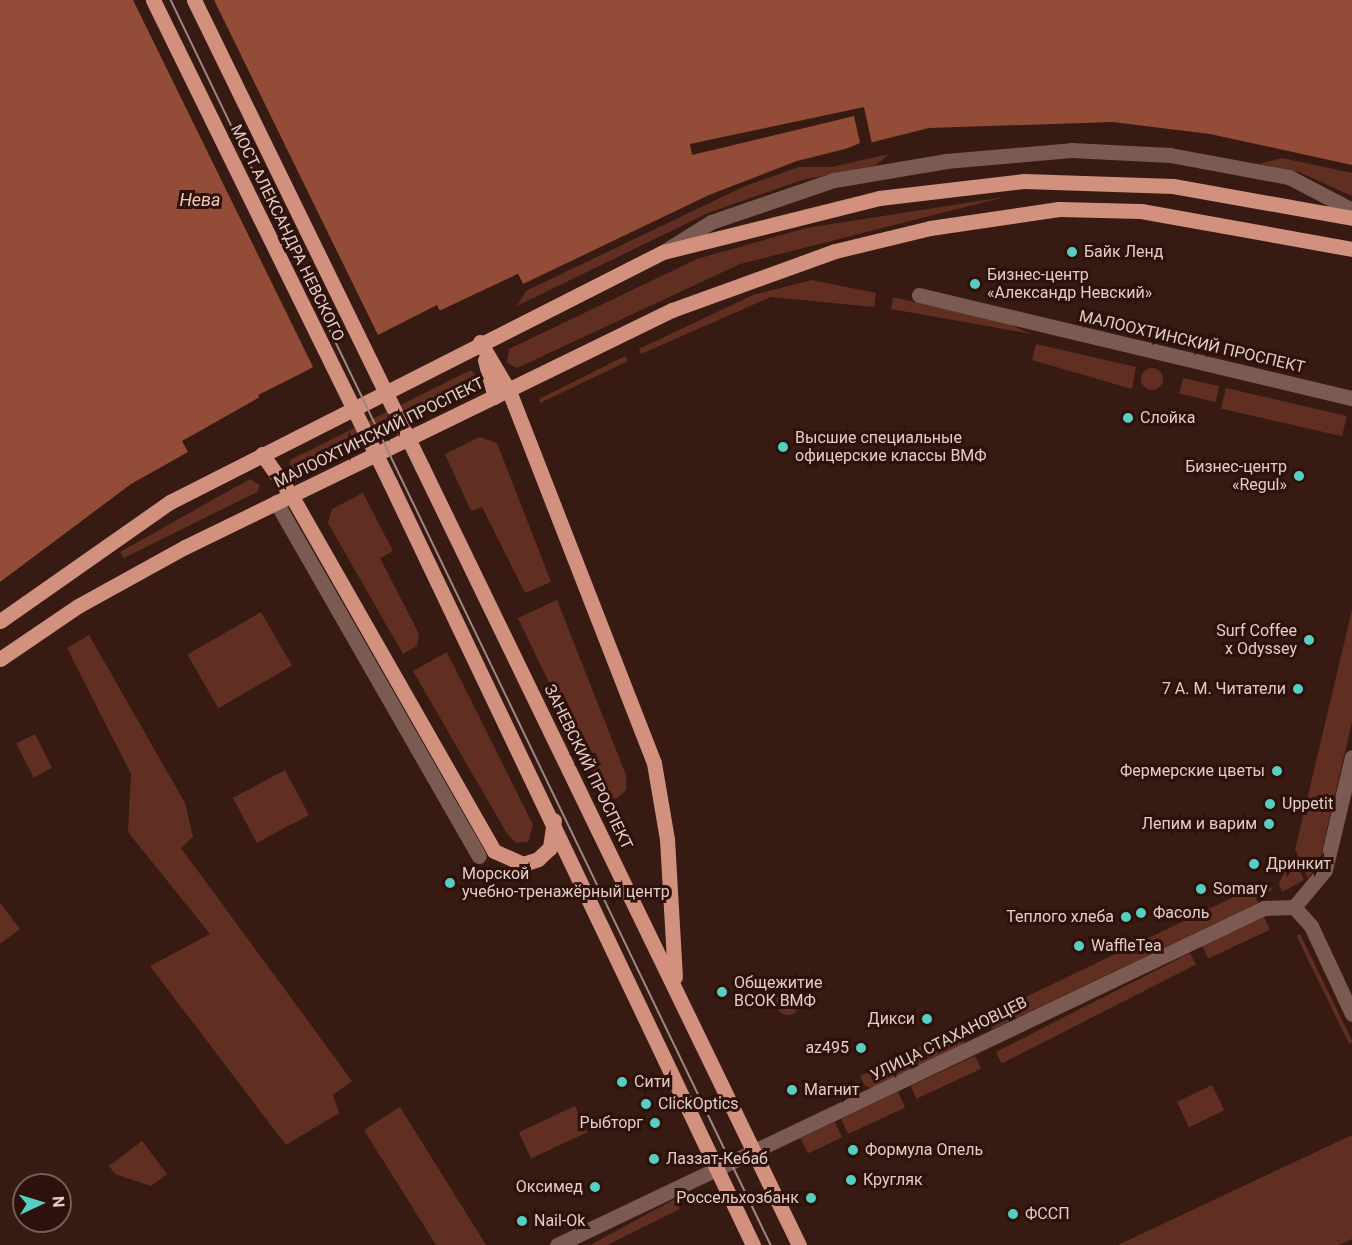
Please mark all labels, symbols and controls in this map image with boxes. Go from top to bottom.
street label: МОСТ АЛЕКСАНДРА НЕВСКОГО [226,121,348,345]
water label: Нева [179,189,221,211]
place label: Байк Ленд [1084,242,1163,262]
marker: Байк Ленд [1065,245,1079,259]
place label: Бизнес-центр «Александр Невский» [987,265,1152,303]
marker: Бизнес-центр «Александр Невский» [968,277,982,291]
street label: МАЛООХТИНСКИЙ ПРОСПЕКТ [1077,307,1307,377]
street label: МАЛООХТИНСКИЙ ПРОСПЕКТ [271,374,487,492]
place label: Слойка [1140,408,1195,428]
marker: Слойка [1121,411,1135,425]
place label: Высшие специальные офицерские классы ВМФ [795,428,987,466]
marker: Высшие специальные офицерские классы ВМФ [776,440,790,454]
place label: Бизнес-центр «Regul» [1185,457,1287,495]
marker: Бизнес-центр «Regul» [1292,469,1306,483]
place label: Surf Coffee х Odyssey [1216,621,1297,659]
marker: Surf Coffee х Odyssey [1302,633,1316,647]
place label: 7 А. М. Читатели [1162,679,1286,699]
street label: ЗАНЕВСКИЙ ПРОСПЕКТ [540,681,636,853]
marker: 7 А. М. Читатели [1291,682,1305,696]
place label: Фермерские цветы [1120,761,1265,781]
marker: Фермерские цветы [1270,764,1284,778]
place label: Uppetit [1282,794,1333,814]
marker: Uppetit [1263,797,1277,811]
place label: Лепим и варим [1142,814,1257,834]
marker: Лепим и варим [1262,817,1276,831]
place label: Дринкит [1266,854,1331,874]
marker: Дринкит [1247,857,1261,871]
place label: Морской учебно-тренажёрный центр [462,864,670,902]
marker: Морской учебно-тренажёрный центр [443,876,457,890]
place label: Somary [1213,879,1267,899]
marker: Somary [1194,882,1208,896]
place label: Фасоль [1153,903,1209,923]
marker: Фасоль [1134,906,1148,920]
place label: Теплого хлеба [1006,907,1114,927]
marker: Теплого хлеба [1119,910,1133,924]
place label: WaffleTea [1091,936,1162,956]
marker: WaffleTea [1072,939,1086,953]
place label: Общежитие ВСОК ВМФ [734,973,822,1011]
marker: Общежитие ВСОК ВМФ [715,985,729,999]
street label: УЛИЦА СТАХАНОВЦЕВ [868,993,1030,1085]
place label: Дикси [868,1009,915,1029]
marker: Дикси [920,1012,934,1026]
place label: az495 [805,1038,849,1058]
marker: az495 [854,1041,868,1055]
place label: Сити [634,1072,671,1092]
marker: Сити [615,1075,629,1089]
place label: Магнит [804,1080,860,1100]
marker: Магнит [785,1083,799,1097]
place label: ClickOptics [658,1094,738,1114]
marker: ClickOptics [639,1097,653,1111]
place label: Рыбторг [580,1113,643,1133]
marker: Рыбторг [648,1116,662,1130]
place label: Формула Опель [865,1140,983,1160]
marker: Формула Опель [846,1143,860,1157]
place label: Лаззат-Кебаб [666,1149,768,1169]
marker: Лаззат-Кебаб [647,1152,661,1166]
place label: Кругляк [863,1170,923,1190]
north arrow [12,1173,72,1233]
marker: Кругляк [844,1173,858,1187]
place label: Оксимед [516,1177,583,1197]
marker: Оксимед [588,1180,602,1194]
place label: Россельхозбанк [676,1188,799,1208]
marker: Россельхозбанк [804,1191,818,1205]
text: N [49,1196,68,1208]
place label: ФССП [1025,1204,1070,1224]
marker: ФССП [1006,1207,1020,1221]
place label: Nail-Ok [534,1211,585,1231]
marker: Nail-Ok [515,1214,529,1228]

